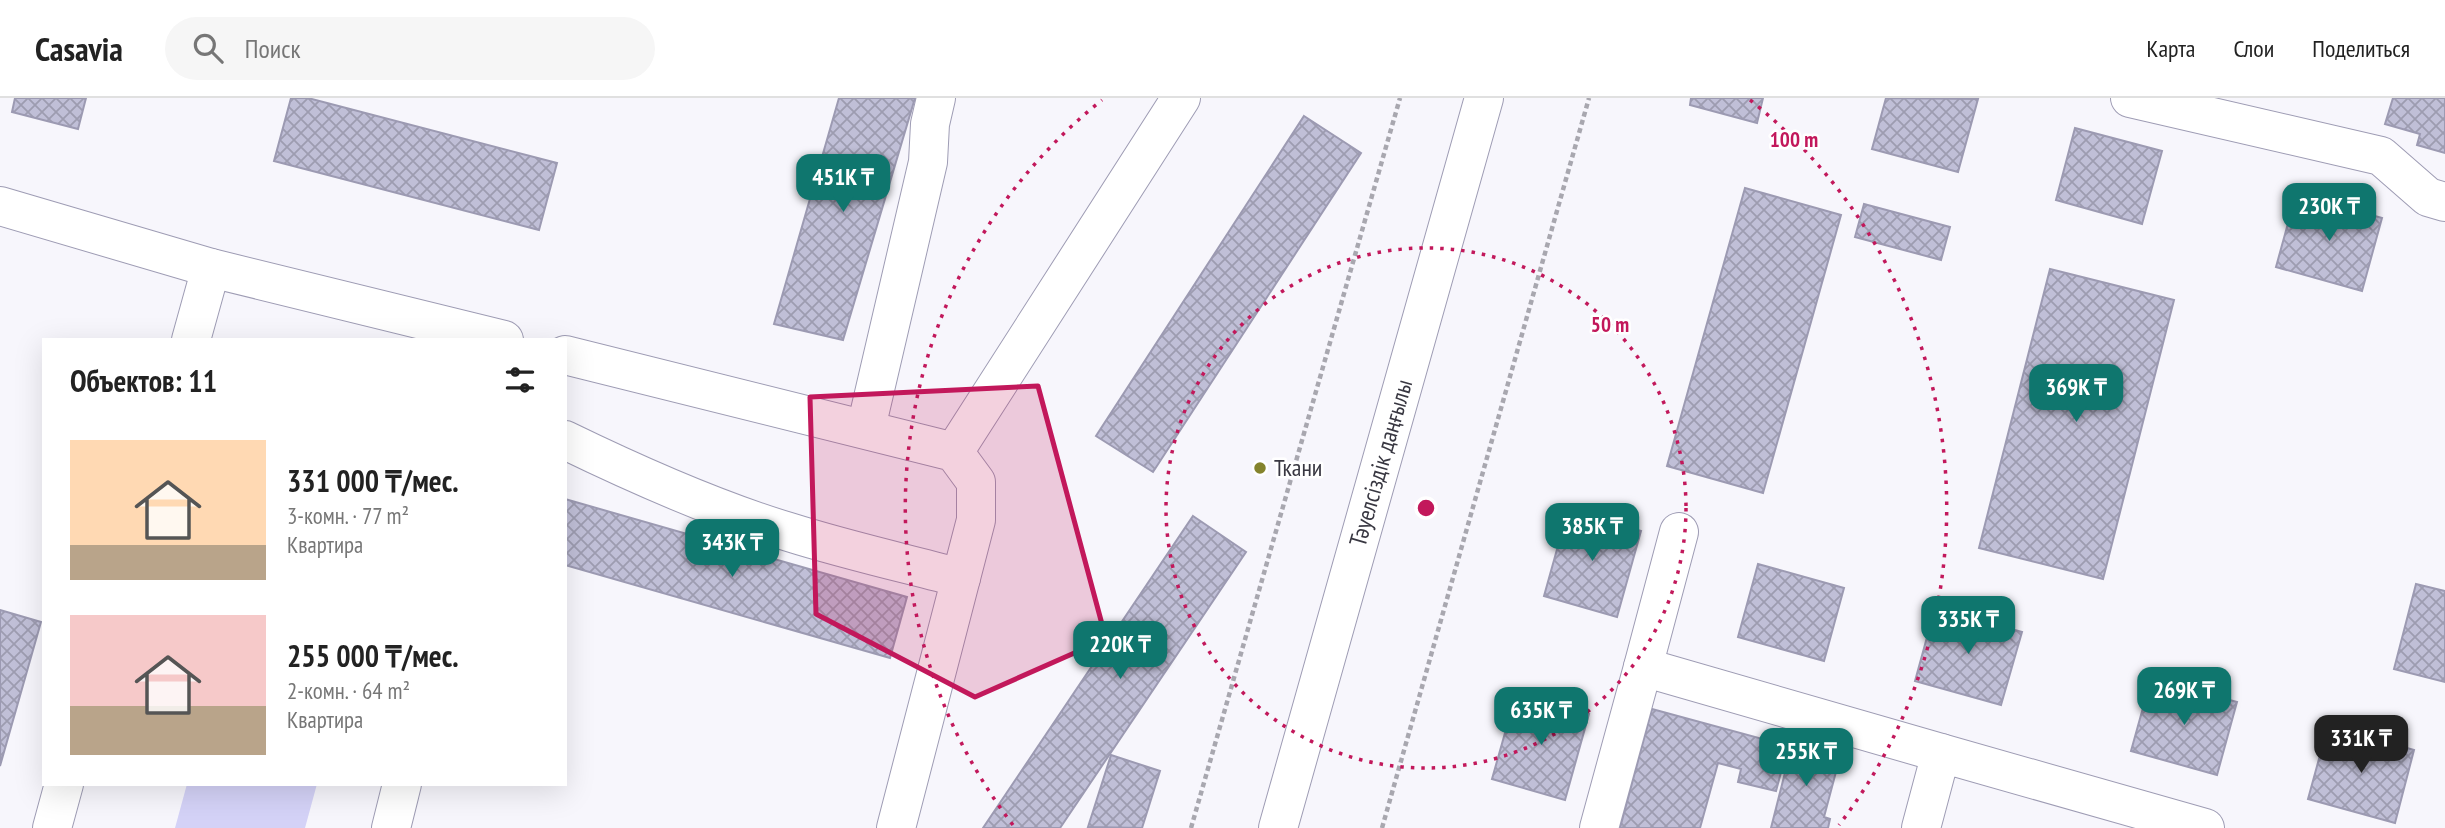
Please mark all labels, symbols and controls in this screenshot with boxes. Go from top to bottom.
search box [165,17,655,80]
text: Casavia [35,27,123,70]
icon: search [189,29,227,67]
text: Поиск [245,32,301,65]
text: Карта [2147,33,2195,64]
text: Слои [2233,33,2274,64]
text: Поделиться [2312,33,2410,64]
text: 100 m [1770,126,1818,153]
pin: 451K ₸ [786,155,900,214]
text: 451K ₸ [812,162,874,191]
pin: 230K ₸ [2272,184,2386,243]
text: 230K ₸ [2298,191,2360,220]
text: 50 m [1591,311,1629,338]
text: Объектов: 11 [70,361,217,400]
icon: filters [501,361,539,399]
pin: 369K ₸ [2019,364,2133,424]
text: 369K ₸ [2045,372,2107,401]
street label: Тәуелсіздік даңғылы [1342,376,1419,550]
place label: Ткани [1274,452,1322,483]
marker: Ткани [1252,460,1268,476]
text: 331 000 ₸/мес. [287,461,459,500]
icon: home [126,468,210,552]
centre of rings [1414,496,1438,520]
text: 3-комн. · 77 m² [287,501,409,530]
pin: 385K ₸ [1535,504,1649,563]
text: 385K ₸ [1561,511,1623,540]
pin: 343K ₸ [675,519,789,579]
text: 343K ₸ [701,527,763,556]
text: Квартира [287,530,363,559]
pin: 335K ₸ [1911,596,2025,656]
text: 335K ₸ [1937,604,1999,633]
pin: 220K ₸ [1063,622,1177,681]
text: 220K ₸ [1089,629,1151,658]
text: 255 000 ₸/мес. [287,636,459,675]
icon: home [126,643,210,727]
pin: 269K ₸ [2127,668,2241,727]
text: 269K ₸ [2153,675,2215,704]
text: 2-комн. · 64 m² [287,676,410,705]
pin: 635K ₸ [1484,688,1598,747]
text: 635K ₸ [1510,695,1572,724]
text: Квартира [287,705,363,734]
pin: 331K ₸ [2304,716,2418,775]
text: 331K ₸ [2330,723,2392,752]
pin: 255K ₸ [1749,728,1863,788]
text: 255K ₸ [1775,736,1837,765]

